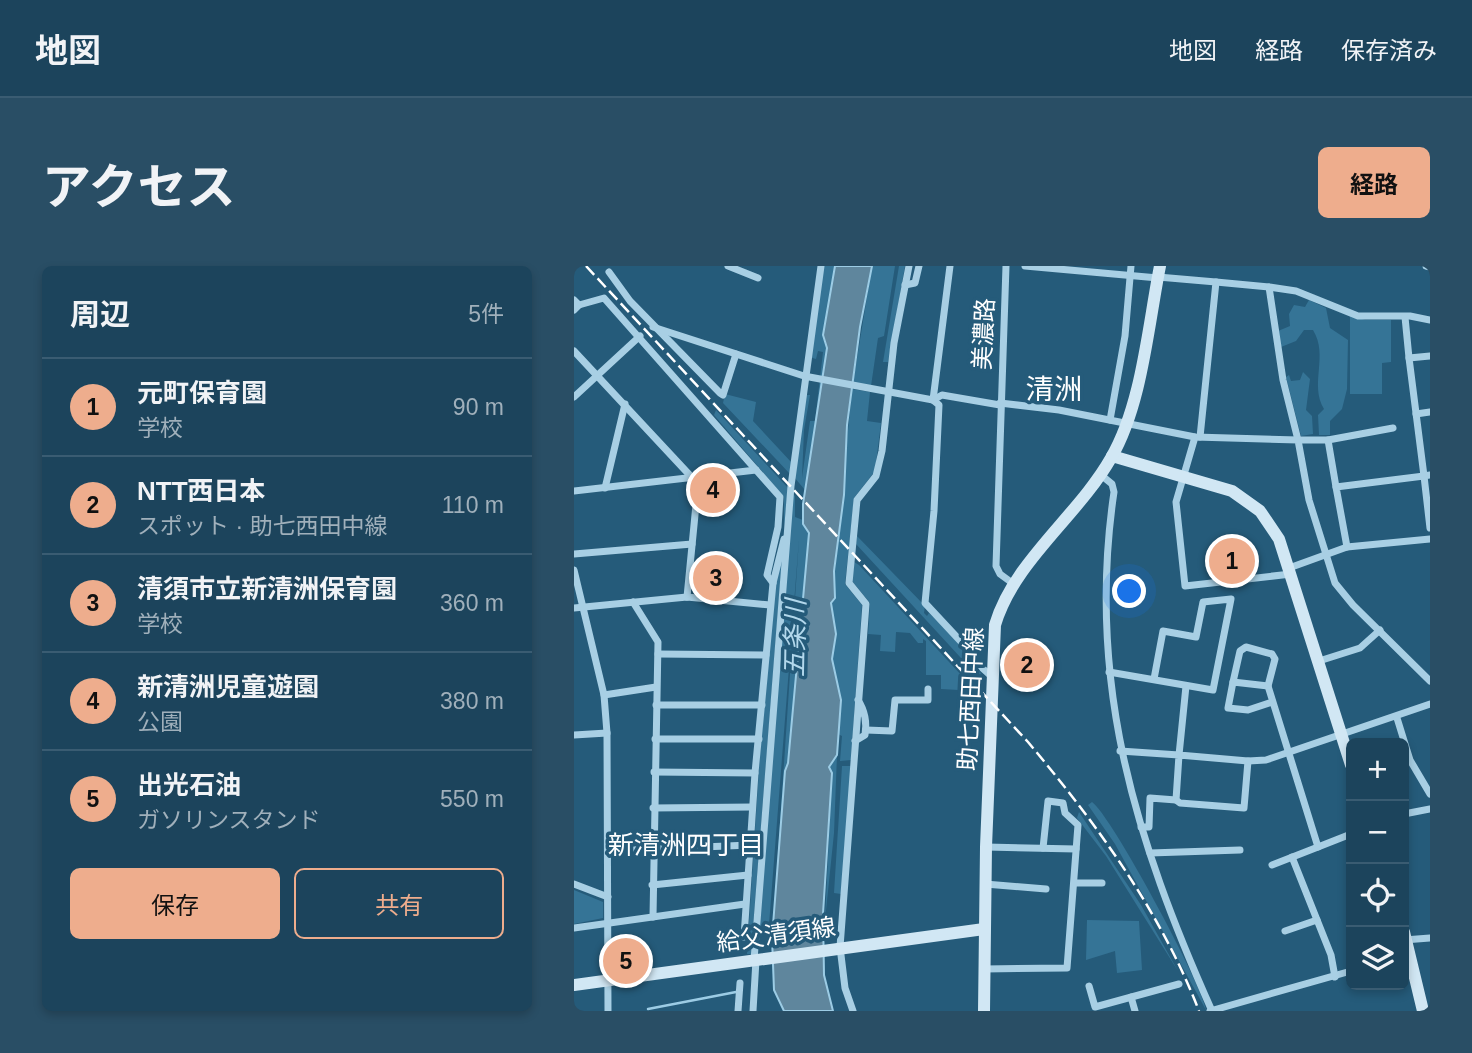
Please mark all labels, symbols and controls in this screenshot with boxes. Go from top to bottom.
text: 地図 [35,32,101,69]
text: 地図 [1169,37,1217,64]
text: 経路 [1255,37,1303,64]
text: 保存済み [1341,37,1437,64]
button: 経路 [1318,147,1430,218]
text: アクセス [42,160,236,214]
street label: 美濃路 [968,297,999,371]
text: 周辺 [70,298,130,331]
text: 5件 [468,301,504,327]
district label: 清洲 [1026,374,1082,405]
text: 元町保育園 [137,378,267,408]
text: 1 [87,394,99,420]
text: 90 m [453,394,504,420]
text: 学校 [137,415,183,441]
pin: 4 [690,464,736,516]
text: NTT西日本 [137,476,266,506]
text: 2 [87,492,99,518]
text: 110 m [442,492,504,518]
text: スポット · 助七西田中線 [137,513,387,539]
pin: 1 [1209,535,1255,587]
pin: 3 [693,552,739,604]
text: 清須市立新清洲保育園 [137,574,397,604]
your location [1112,574,1146,608]
text: 3 [87,590,99,616]
text: 360 m [440,590,504,616]
water label: 五条川 [779,596,811,677]
text: 学校 [137,611,183,637]
street label: 助七西田中線 [953,626,988,772]
pin: 2 [1004,639,1050,691]
text: 新清洲児童遊園 [137,672,319,702]
text: 4 [87,688,99,714]
text: 380 m [440,688,504,714]
text: 公園 [137,709,183,735]
map controls [1346,738,1409,990]
button: + [1346,738,1409,801]
text: 出光石油 [137,770,241,800]
text: 5 [87,786,99,812]
text: 550 m [440,786,504,812]
button: − [1346,801,1409,864]
text: ガソリンスタンド [137,807,321,833]
district label: 新清洲四丁目 [608,830,764,860]
button: locate [1346,864,1409,927]
button: 保存 [70,868,280,939]
button: 共有 [294,868,504,939]
street label: 給父清須線 [715,913,837,956]
button: layers [1346,927,1409,990]
pin: 5 [603,935,649,987]

